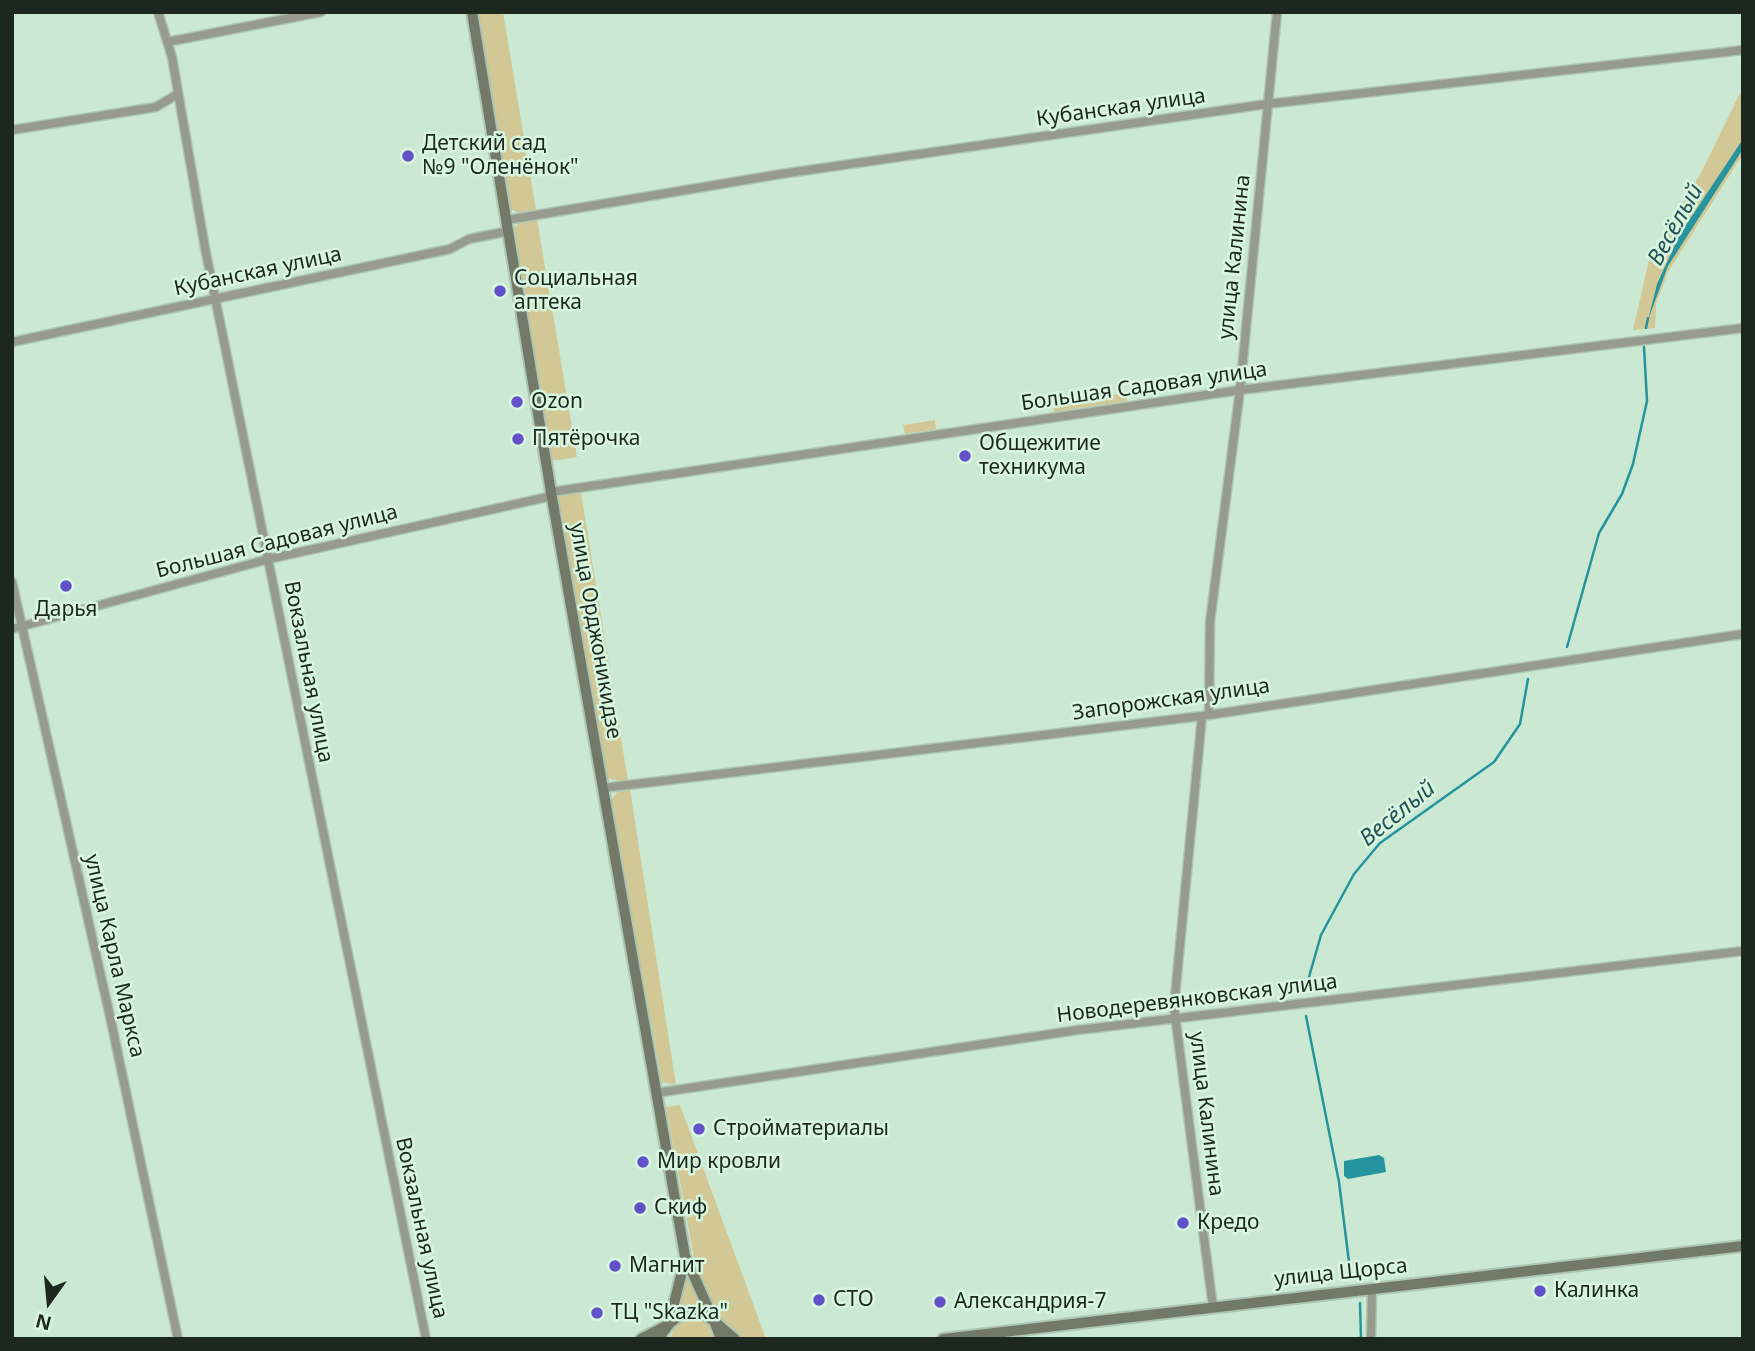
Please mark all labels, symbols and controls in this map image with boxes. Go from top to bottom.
street label: Кубанская улица [1035,84,1207,132]
place label: Детский сад №9 "Оленёнок" [422,131,579,181]
marker: Детский сад №9 "Оленёнок" [400,148,416,164]
street label: улица Калинина [1214,173,1256,341]
water label: Весёлый [1642,179,1710,271]
street label: Кубанская улица [172,242,344,302]
place label: Социальная аптека [514,266,638,316]
marker: Социальная аптека [492,283,508,299]
street label: Большая Садовая улица [1019,357,1269,417]
place label: Ozon [531,389,583,415]
marker: Ozon [509,394,525,410]
place label: Пятёрочка [532,426,640,452]
marker: Пятёрочка [510,431,526,447]
place label: Общежитие техникума [979,431,1101,481]
marker: Общежитие техникума [957,448,973,464]
street label: Большая Садовая улица [154,500,400,584]
street label: улица Орджоникидзе [564,521,626,741]
marker: Дарья [58,578,74,594]
street label: Вокзальная улица [278,579,338,765]
place label: Дарья [35,597,97,623]
street label: Запорожская улица [1071,674,1271,726]
water label: Весёлый [1355,775,1441,853]
street label: улица Карла Маркса [78,852,150,1060]
street label: Новодеревянковская улица [1055,969,1339,1029]
street label: улица Калинина [1183,1030,1229,1198]
place label: Стройматериалы [713,1116,889,1142]
marker: Стройматериалы [691,1121,707,1137]
street label: Вокзальная улица [389,1135,453,1321]
place label: Мир кровли [657,1149,781,1175]
marker: Мир кровли [635,1154,651,1170]
place label: Скиф [654,1195,707,1221]
marker: Скиф [632,1200,648,1216]
place label: Кредо [1197,1210,1259,1236]
marker: Кредо [1175,1215,1191,1231]
place label: Магнит [629,1253,705,1279]
street label: улица Щорса [1273,1253,1409,1293]
marker: Магнит [607,1258,623,1274]
north arrow [14,1267,84,1337]
place label: Калинка [1554,1278,1639,1304]
marker: Калинка [1532,1283,1548,1299]
place label: СТО [833,1287,874,1313]
place label: Александрия-7 [954,1289,1106,1315]
marker: СТО [811,1292,827,1308]
marker: Александрия-7 [932,1294,948,1310]
place label: ТЦ "Skazka" [611,1300,728,1326]
marker: ТЦ "Skazka" [589,1305,605,1321]
text: N [33,1308,54,1337]

